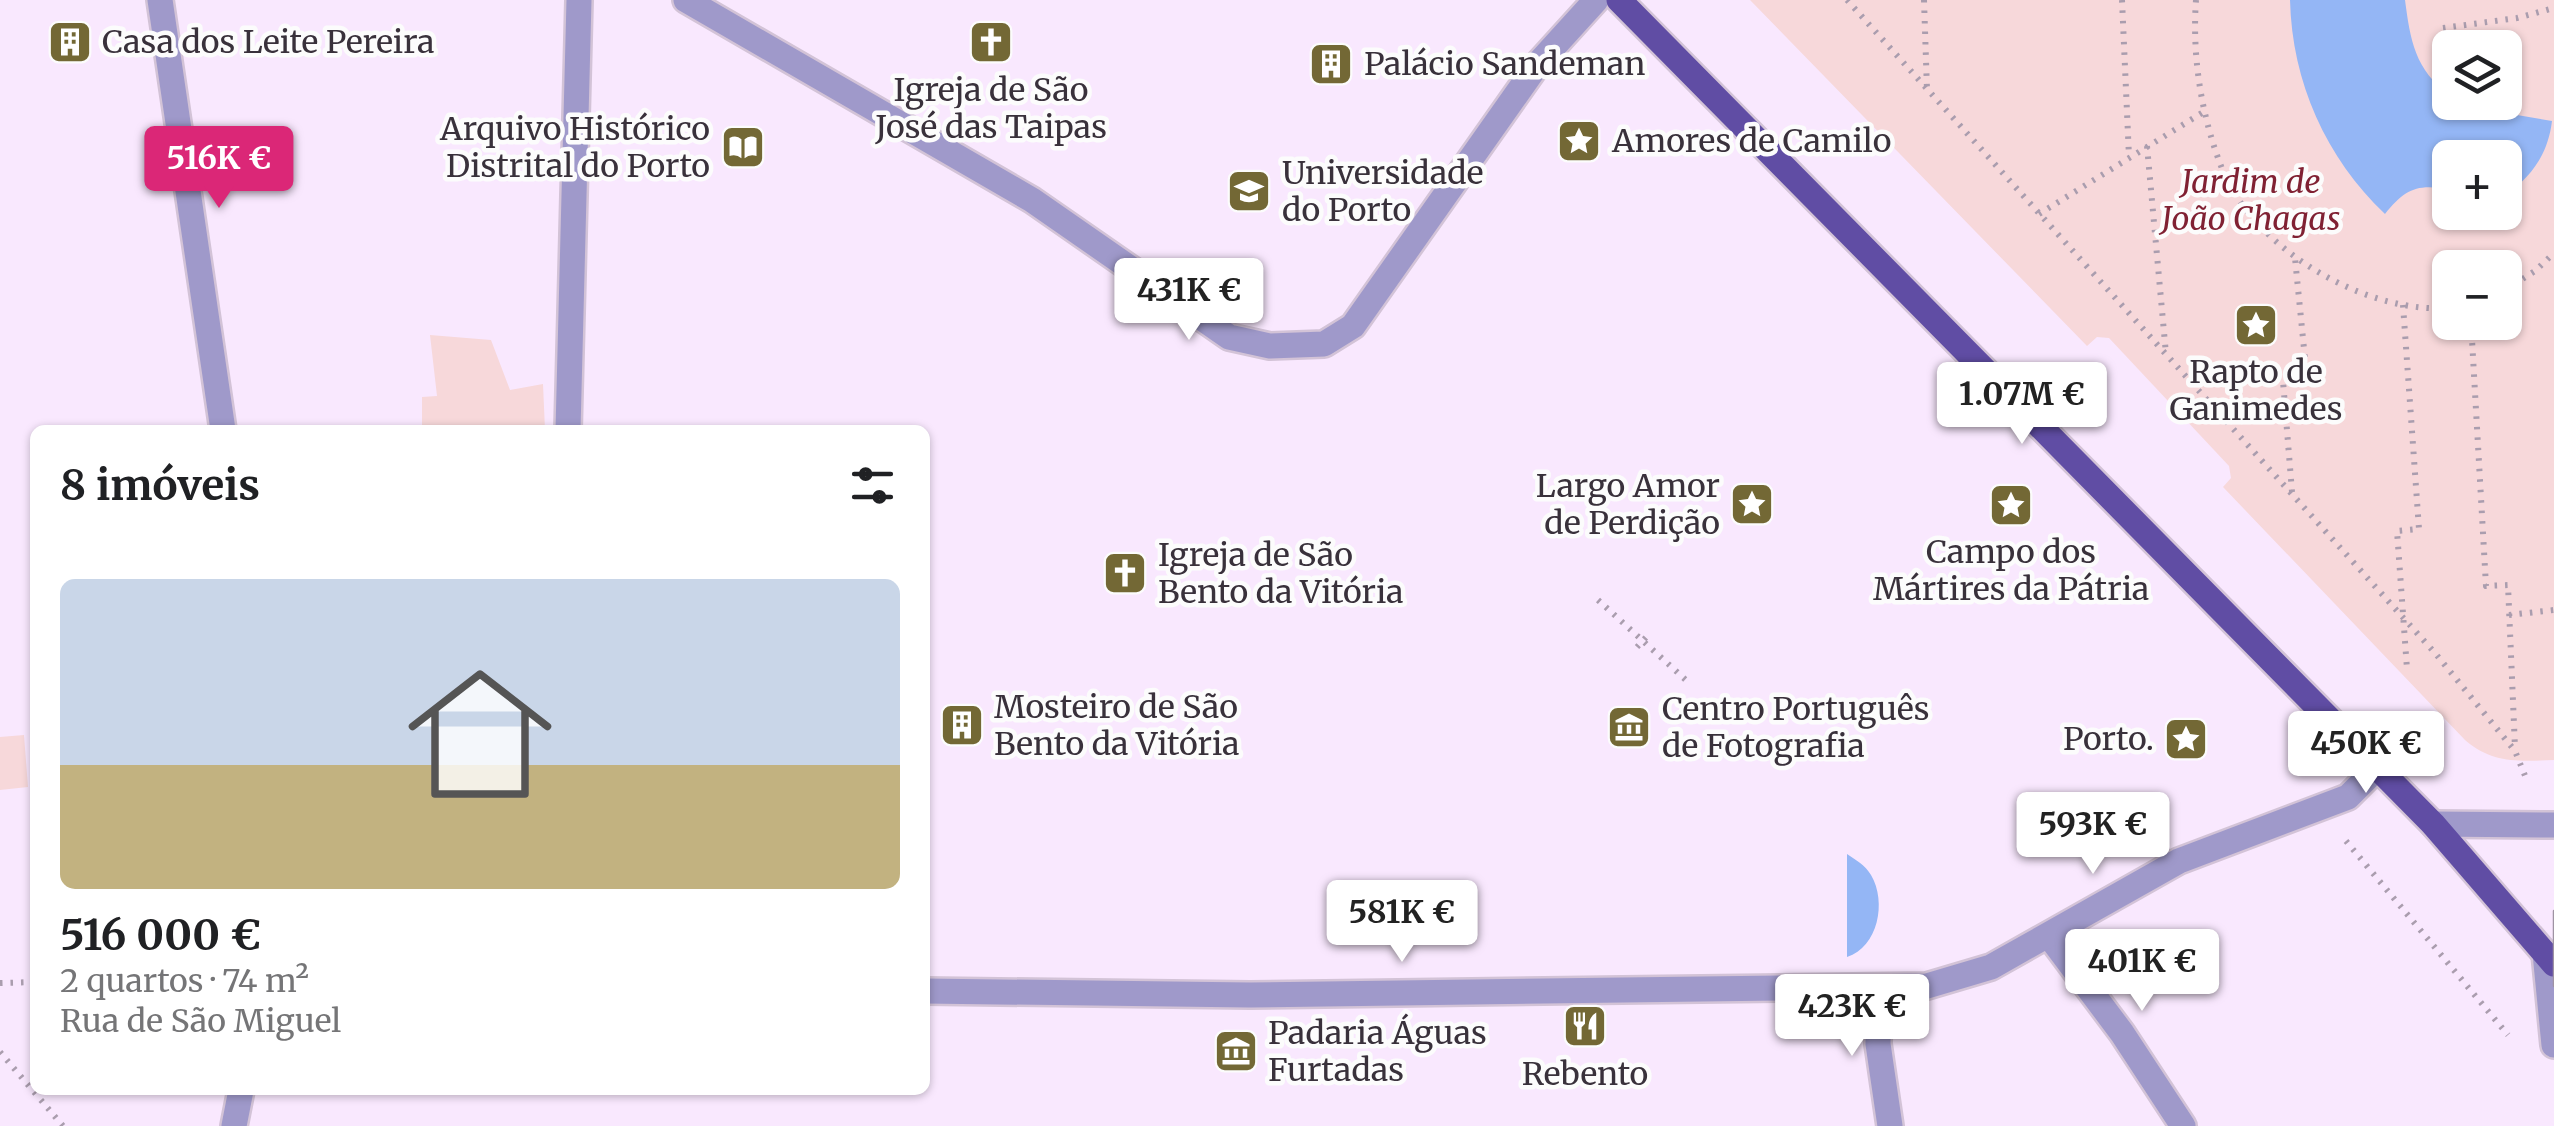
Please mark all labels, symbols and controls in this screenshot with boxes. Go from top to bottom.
building icon: Casa dos Leite Pereira [47,19,93,65]
church icon: Igreja de São José das Taipas [968,19,1014,65]
place label: Casa dos Leite Pereira [102,22,434,62]
map controls [2432,30,2522,340]
button: layers [2432,30,2522,120]
building icon: Palácio Sandeman [1308,41,1354,87]
place label: Palácio Sandeman [1364,44,1645,84]
place label: Igreja de São José das Taipas [874,70,1107,147]
place label: Arquivo Histórico Distrital do Porto [439,109,710,186]
place icon: Amores de Camilo [1556,118,1602,164]
place label: Amores de Camilo [1611,121,1891,161]
library icon: Arquivo Histórico Distrital do Porto [720,124,766,170]
pin: 516K € [138,126,300,211]
text: 516K € [166,138,272,178]
button: + [2432,140,2522,230]
place label: Universidade do Porto [1282,153,1483,230]
park label: Jardim de João Chagas [2159,162,2340,239]
school or university icon: Universidade do Porto [1226,168,1272,214]
button: − [2432,250,2522,340]
pin: 431K € [1108,258,1270,343]
text: 431K € [1136,270,1242,310]
place icon: Rapto de Ganimedes [2233,302,2279,348]
place label: Rapto de Ganimedes [2170,352,2342,429]
pin: 1.07M € [1930,362,2114,447]
text: 1.07M € [1959,374,2085,414]
icon: filters [845,458,900,513]
text: 8 imóveis [60,459,260,511]
place label: Largo Amor de Perdição [1536,466,1720,543]
place icon: Largo Amor de Perdição [1729,481,1775,527]
place icon: Campo dos Mártires da Pátria [1988,482,2034,528]
place label: Campo dos Mártires da Pátria [1873,532,2149,609]
place label: Igreja de São Bento da Vitória [1158,535,1403,612]
church icon: Igreja de São Bento da Vitória [1102,550,1148,596]
icon: home [390,644,570,824]
place label: Mosteiro de São Bento da Vitória [994,687,1239,764]
place label: Centro Português de Fotografia [1662,689,1930,766]
building icon: Mosteiro de São Bento da Vitória [939,702,985,748]
museum icon: Centro Português de Fotografia [1606,704,1652,750]
pin: 450K € [2285,711,2447,796]
place icon: Porto. [2163,716,2209,762]
place label: Porto. [2063,719,2154,759]
text: 450K € [2310,723,2422,763]
pin: 593K € [2012,792,2174,877]
text: 593K € [2039,804,2147,844]
pin: 581K € [1321,880,1483,965]
text: 581K € [1349,892,1455,932]
text: 516 000 € [60,909,261,961]
pin: 401K € [2061,929,2223,1014]
text: 401K € [2087,941,2197,981]
text: 2 quartos · 74 m² [60,961,309,1001]
pin: 423K € [1771,974,1933,1059]
text: 423K € [1797,986,1907,1026]
text: Rua de São Miguel [60,1001,341,1041]
restaurant icon: Rebento [1562,1003,1608,1049]
place label: Padaria Águas Furtadas [1268,1013,1487,1090]
museum icon: Padaria Águas Furtadas [1213,1028,1259,1074]
place label: Rebento [1522,1054,1648,1094]

